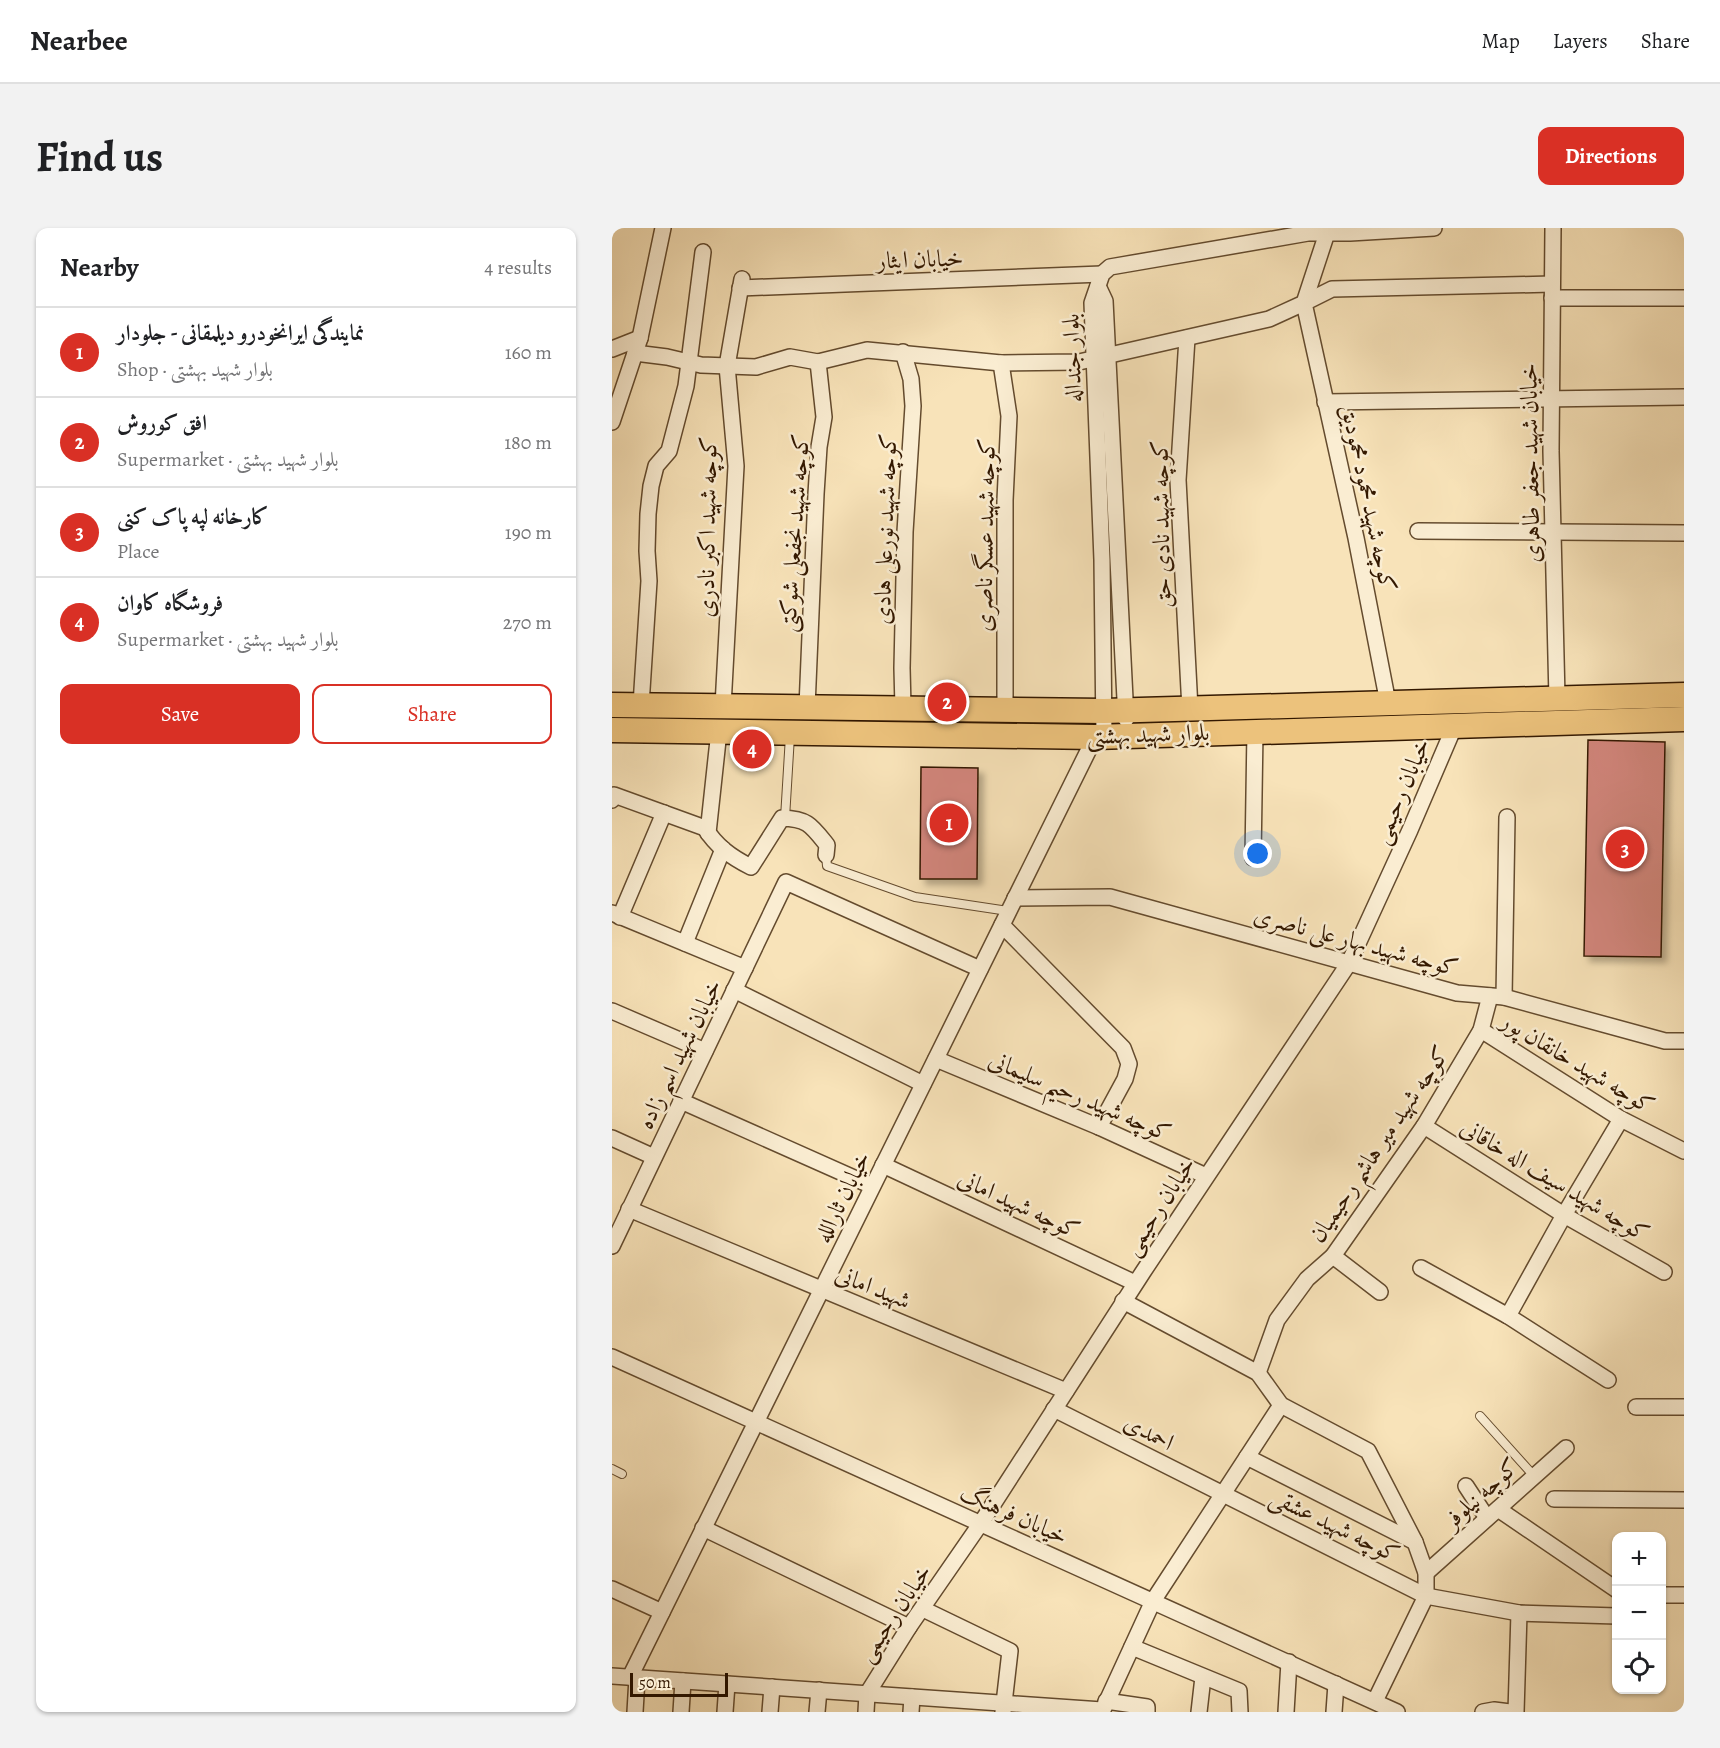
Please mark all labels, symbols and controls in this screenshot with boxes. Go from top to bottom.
text: Nearbee [30,22,128,60]
text: Map [1481,27,1520,55]
text: Layers [1553,27,1608,55]
text: Share [1641,27,1690,55]
button: Directions [1538,127,1684,185]
text: Find us [36,128,163,185]
street label: خیابان ایثار [874,241,964,277]
text: Nearby [60,250,139,285]
text: 4 results [484,254,552,281]
street label: بلوار جنداله [1054,313,1090,403]
text: نمایندگی ایرانخودرو دیلمقانی - جلودار [117,318,364,348]
text: 1 [76,339,83,366]
text: 160 m [505,339,552,366]
text: Shop · بلوار شهید بهشتی [117,356,273,383]
street label: خیابان شهید جعفر طاهری [1512,363,1548,563]
street label: کوچه شهید محمود محمودیق [1333,401,1404,595]
text: افق کوروش [117,408,207,438]
text: 2 [75,429,84,456]
text: 180 m [504,429,552,456]
street label: کوچه شهید نجفعلی شوکتی [771,432,818,634]
street label: کوچه شهید نورعلی هادی [866,433,905,625]
street label: کوچه شهید اکبر نادری [689,436,726,618]
street label: کوچه شهید عسگر ناصری [967,438,1004,632]
street label: کوچه شهید نادی حق [1144,440,1179,608]
text: Supermarket · بلوار شهید بهشتی [117,446,339,473]
text: کارخانه لپه پاک کنی [117,502,269,532]
text: 3 [75,519,84,546]
text: 190 m [505,519,552,546]
text: Place [117,538,159,565]
text: فروشگاه کاوان [117,588,223,618]
text: 4 [75,609,84,636]
text: 270 m [503,609,552,636]
text: Supermarket · بلوار شهید بهشتی [117,626,339,653]
pin: 2 [928,680,966,724]
button: Save [60,684,300,744]
button: Share [312,684,552,744]
street label: بلوار شهید بهشتی [1086,716,1210,753]
pin: 4 [732,726,772,772]
street label: خیابان رحیمی [1364,733,1439,849]
pin: 1 [930,800,968,846]
pin: 3 [1606,826,1644,872]
your location [1243,839,1272,868]
street label: کوچه شهید بهار علی ناصری [1250,898,1462,985]
street label: خیابان شهید اسم زاده [629,974,736,1138]
street label: کوچه شهید خانقان پور [1493,1004,1661,1122]
street label: کوچه شهید میر هاشم رحیمیان [1301,1039,1464,1253]
street label: کوچه شهید رحیم سلیمانی [981,1043,1176,1156]
street label: کوچه شهید سیف اله خاقانی [1454,1111,1656,1250]
street label: خیابان ثارالله [806,1146,878,1248]
street label: خیابان رحیمی [1115,1150,1204,1262]
street label: کوچه شهید امانی [952,1162,1085,1247]
street label: شهید امانی [830,1257,916,1317]
street label: احمدی [1118,1406,1180,1458]
street label: کوچه نیلوفر [1434,1450,1527,1538]
street label: خیابان فرهنگ [955,1476,1073,1552]
street label: کوچه شهید عشقی [1264,1480,1405,1571]
map controls [1612,1532,1666,1694]
button: + [1612,1532,1666,1586]
street label: خیابان رحیمی [849,1558,939,1669]
button: − [1612,1586,1666,1640]
button: locate [1612,1640,1666,1694]
scale bar [630,1670,728,1698]
text: 50 m [639,1672,671,1694]

